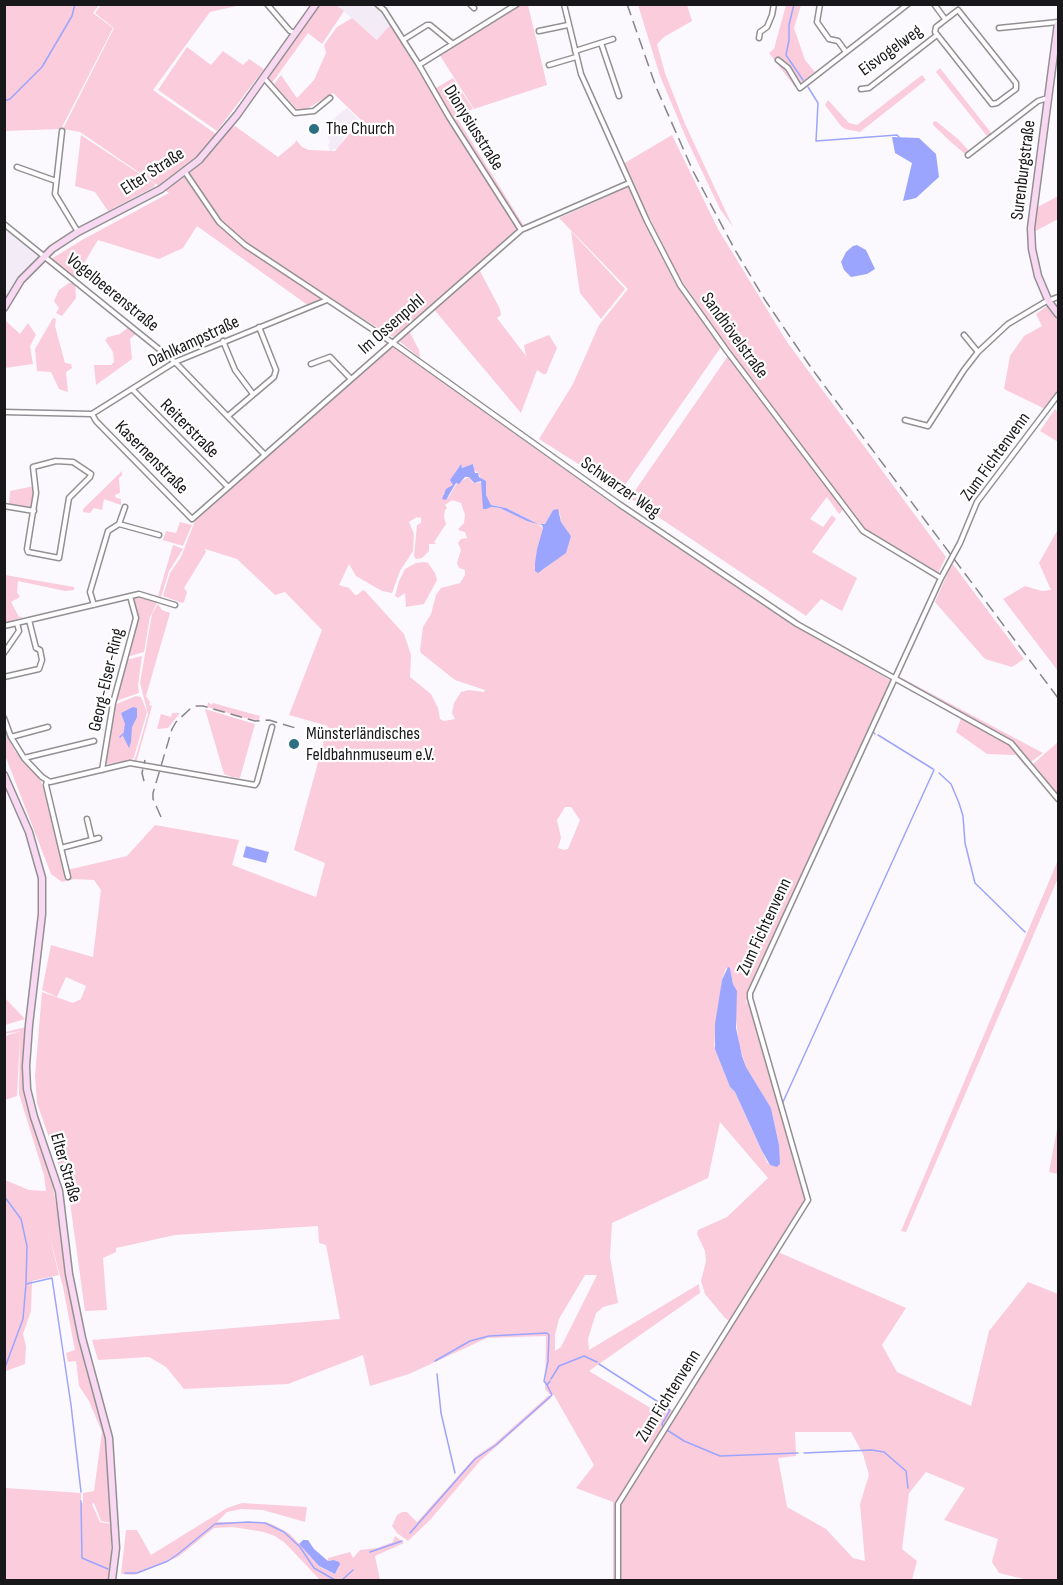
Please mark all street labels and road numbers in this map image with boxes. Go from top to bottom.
street label: Eisvogelweg [855,21,927,81]
street label: Dionysiusstraße [438,81,508,175]
street label: Surenburgstraße [1007,119,1041,221]
street label: Elter Straße [117,144,189,200]
street label: Vogelbeerenstraße [61,249,163,337]
street label: Sandhövelstraße [696,289,772,383]
street label: Im Ossenpohl [355,290,429,360]
street label: Dahlkampstraße [145,311,243,373]
street label: Reiterstraße [155,395,223,463]
street label: Zum Fichtenvenn [957,408,1035,506]
street label: Kasernenstraße [110,417,192,499]
street label: Schwarzer Weg [576,453,664,523]
street label: Georg-Elser-Ring [85,626,129,734]
street label: Zum Fichtenvenn [733,875,797,979]
street label: Elter Straße [45,1131,85,1205]
street label: Zum Fichtenvenn [632,1346,706,1446]

